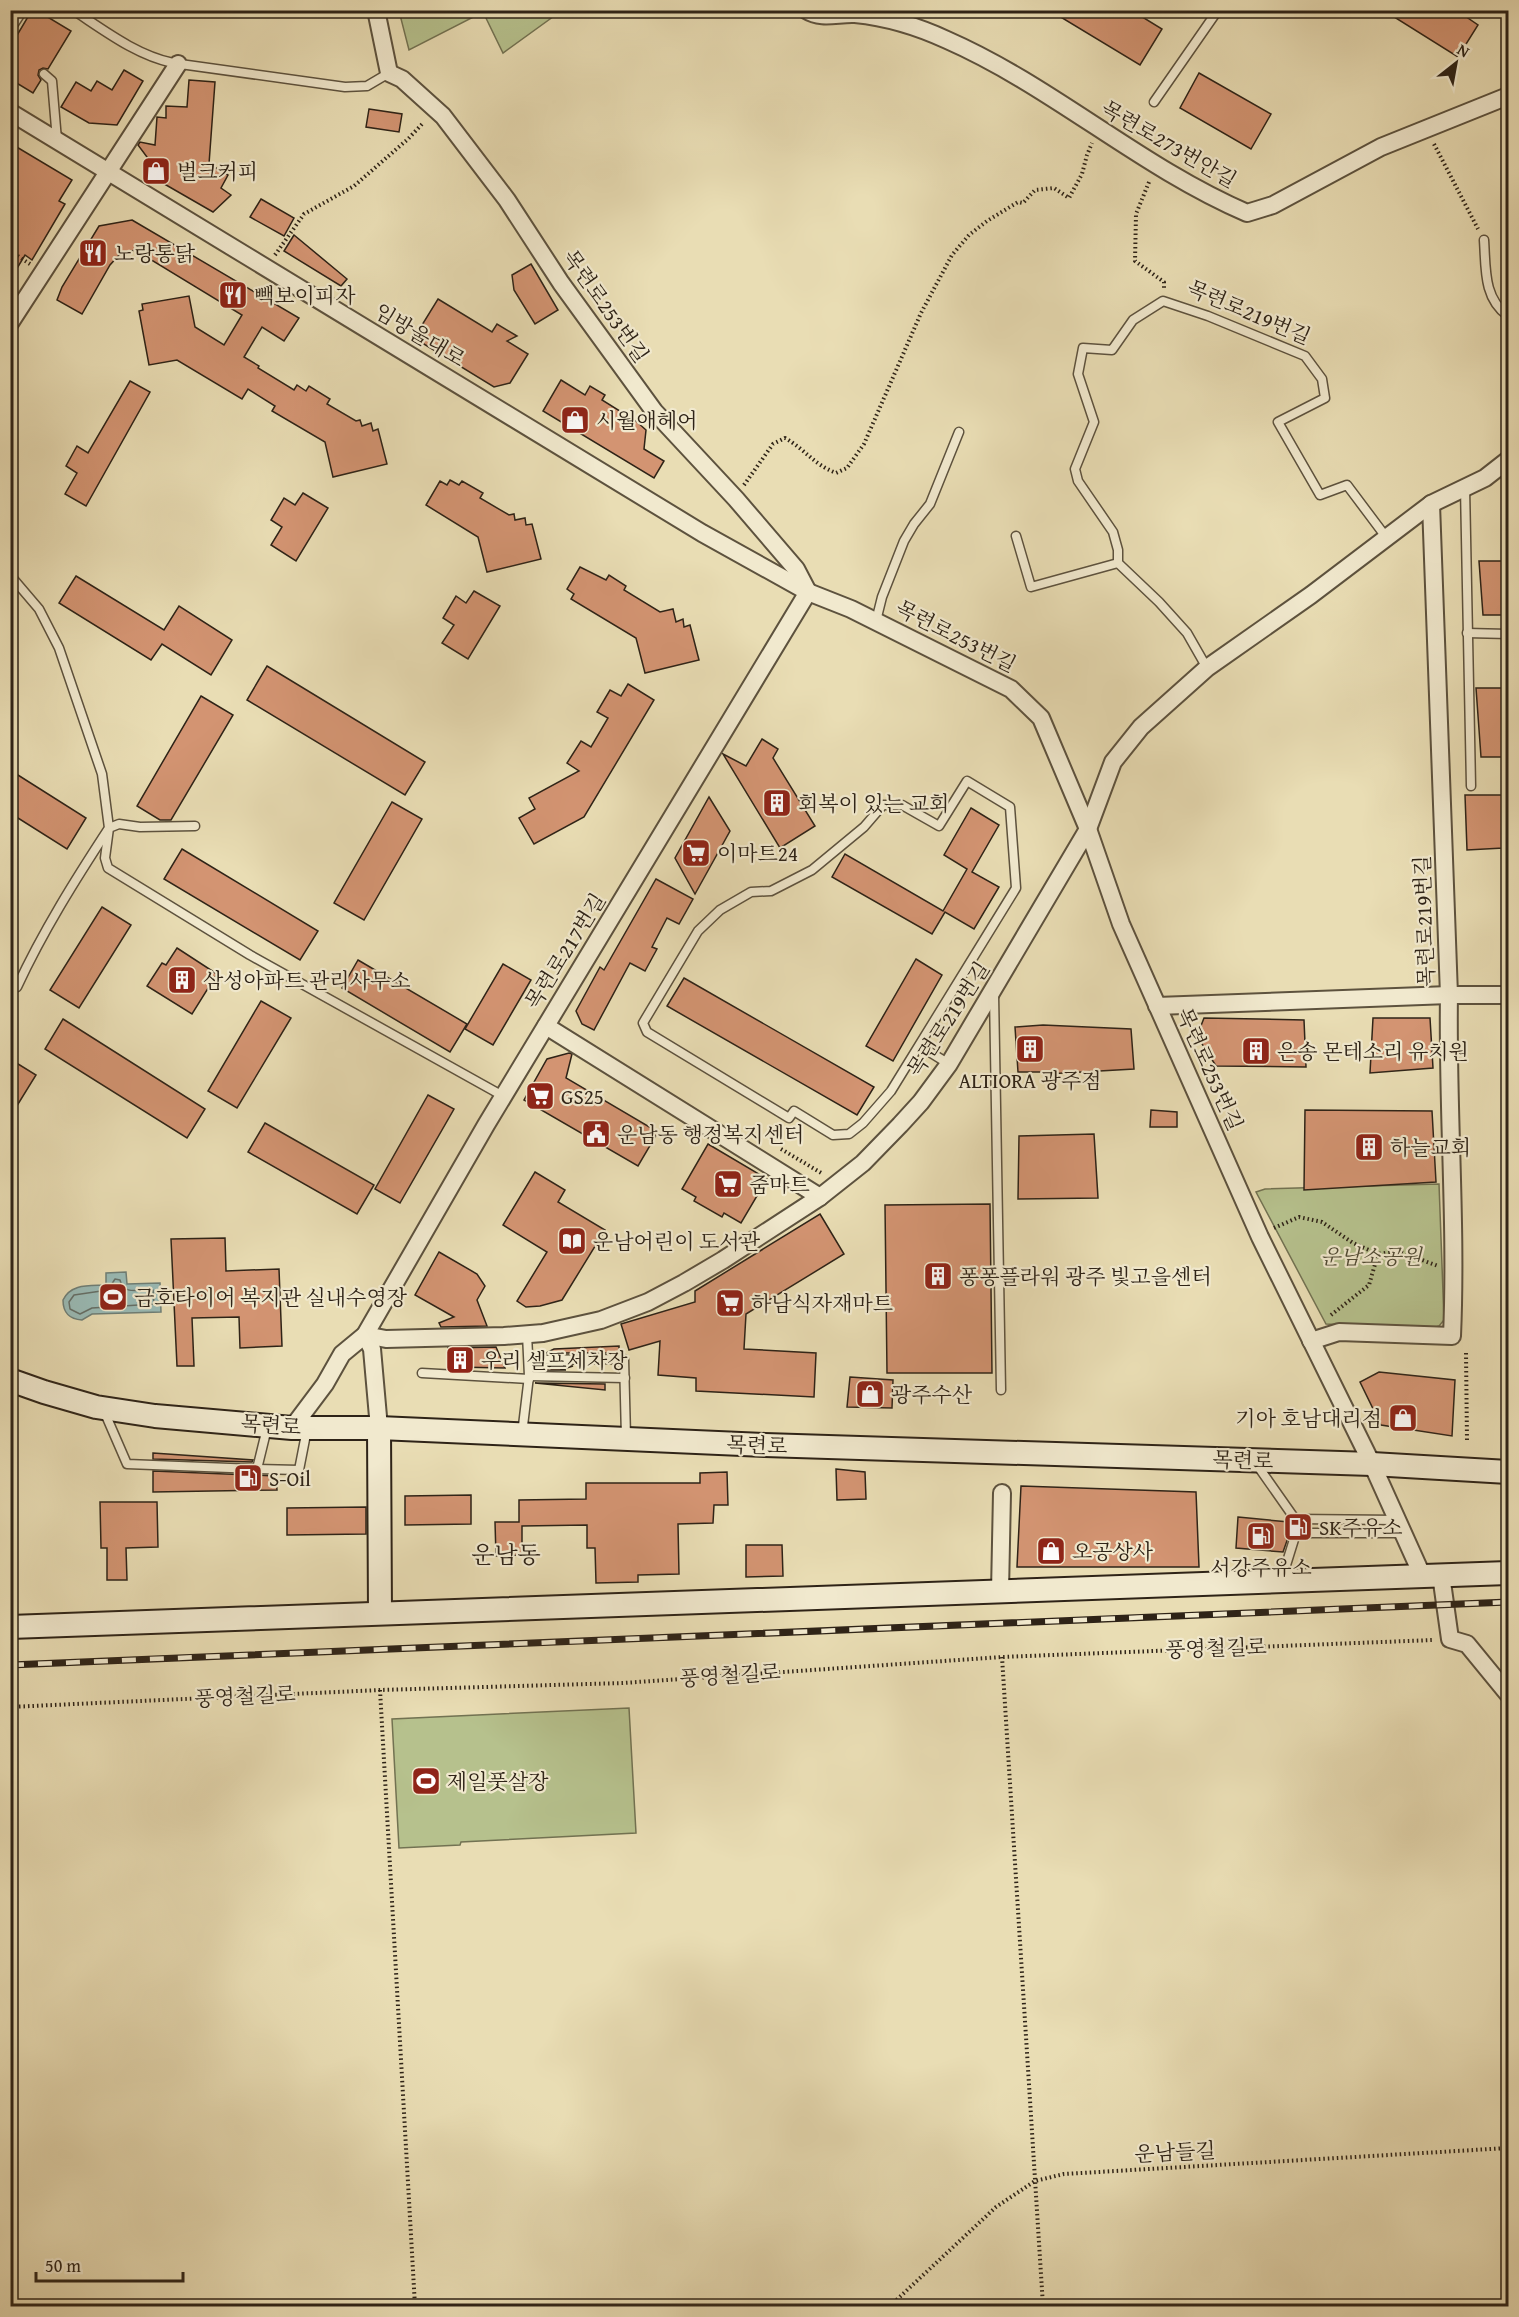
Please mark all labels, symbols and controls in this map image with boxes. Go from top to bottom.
north arrow [1426,33,1486,93]
text: N [1453,37,1475,63]
street label: 목련로273번안길 [1095,93,1243,195]
shop icon: 벌크커피 [140,155,172,187]
place label: 벌크커피 [177,156,258,187]
restaurant icon: 노랑통닭 [77,237,109,269]
place label: 노랑통닭 [114,238,196,269]
street label: 목련로253번길 [556,243,656,369]
street label: 목련로219번길 [1182,272,1316,352]
restaurant icon: 빽보이피자 [217,279,249,311]
place label: 빽보이피자 [254,280,356,311]
street label: 임방울대로 [369,296,471,374]
shop icon: 시월애헤어 [559,404,591,436]
place label: 시월애헤어 [596,405,697,436]
street label: 목련로253번길 [890,592,1022,680]
building icon: 회복이 있는 교회 [761,787,793,819]
place label: 회복이 있는 교회 [798,788,949,819]
supermarket icon: 이마트24 [680,837,712,869]
place label: 이마트24 [717,838,798,869]
street label: 목련로219번길 [1406,855,1442,987]
street label: 목련로217번길 [517,887,613,1015]
street label: 목련로219번길 [899,955,997,1083]
building icon: 삼성아파트 관리사무소 [166,964,198,996]
place label: 삼성아파트 관리사무소 [203,965,410,996]
street label: 목련로253번길 [1169,1003,1251,1135]
building icon: ALTIORA 광주점 [1014,1033,1046,1065]
building icon: 은송 몬테소리 유치원 [1240,1035,1272,1067]
place label: 은송 몬테소리 유치원 [1277,1036,1469,1067]
place label: ALTIORA 광주점 [959,1065,1101,1096]
supermarket icon: GS25 [524,1080,556,1112]
place label: GS25 [561,1081,604,1112]
public building icon: 운남동 행정복지센터 [580,1118,612,1150]
place label: 운남동 행정복지센터 [617,1119,804,1150]
building icon: 하늘교회 [1353,1131,1385,1163]
place label: 하늘교회 [1390,1132,1471,1163]
supermarket icon: 줌마트 [712,1168,744,1200]
place label: 줌마트 [749,1169,810,1200]
library icon: 운남어린이 도서관 [556,1225,588,1257]
place label: 운남어린이 도서관 [593,1226,761,1257]
park label: 운남소공원 [1320,1241,1423,1272]
building icon: 퐁퐁플라워 광주 빛고을센터 [922,1260,954,1292]
place label: 퐁퐁플라워 광주 빛고을센터 [959,1261,1212,1292]
sports icon: 금호타이어 복지관 실내수영장 [97,1281,129,1313]
place label: 금호타이어 복지관 실내수영장 [134,1282,408,1313]
supermarket icon: 하남식자재마트 [714,1287,746,1319]
place label: 하남식자재마트 [751,1288,893,1319]
building icon: 우리 셀프세차장 [444,1344,476,1376]
place label: 우리 셀프세차장 [481,1345,628,1376]
shop icon: 광주수산 [854,1378,886,1410]
place label: 광주수산 [891,1379,973,1410]
shop icon: 기아 호남대리점 [1387,1402,1419,1434]
place label: 기아 호남대리점 [1235,1403,1382,1434]
street label: 목련로 [240,1407,302,1443]
street label: 목련로 [726,1428,788,1462]
street label: 목련로 [1212,1443,1274,1477]
fuel station icon: S-Oil [232,1462,264,1494]
place label: S-Oil [269,1463,311,1494]
fuel station icon: SK주유소 [1282,1511,1314,1543]
place label: SK주유소 [1319,1512,1403,1543]
fuel station icon: 서강주유소 [1245,1520,1277,1552]
shop icon: 오공상사 [1035,1535,1067,1567]
place label: 오공상사 [1072,1536,1154,1567]
district label: 운남동 [471,1537,541,1572]
place label: 서강주유소 [1210,1552,1312,1583]
street label: 풍영철길로 [1165,1631,1267,1665]
street label: 풍영철길로 [678,1656,782,1694]
street label: 풍영철길로 [194,1678,296,1714]
sports icon: 제일풋살장 [410,1765,442,1797]
place label: 제일풋살장 [447,1766,549,1797]
street label: 운남들길 [1134,2134,1216,2170]
scale bar [36,2245,183,2283]
text: 50 m [45,2252,81,2279]

